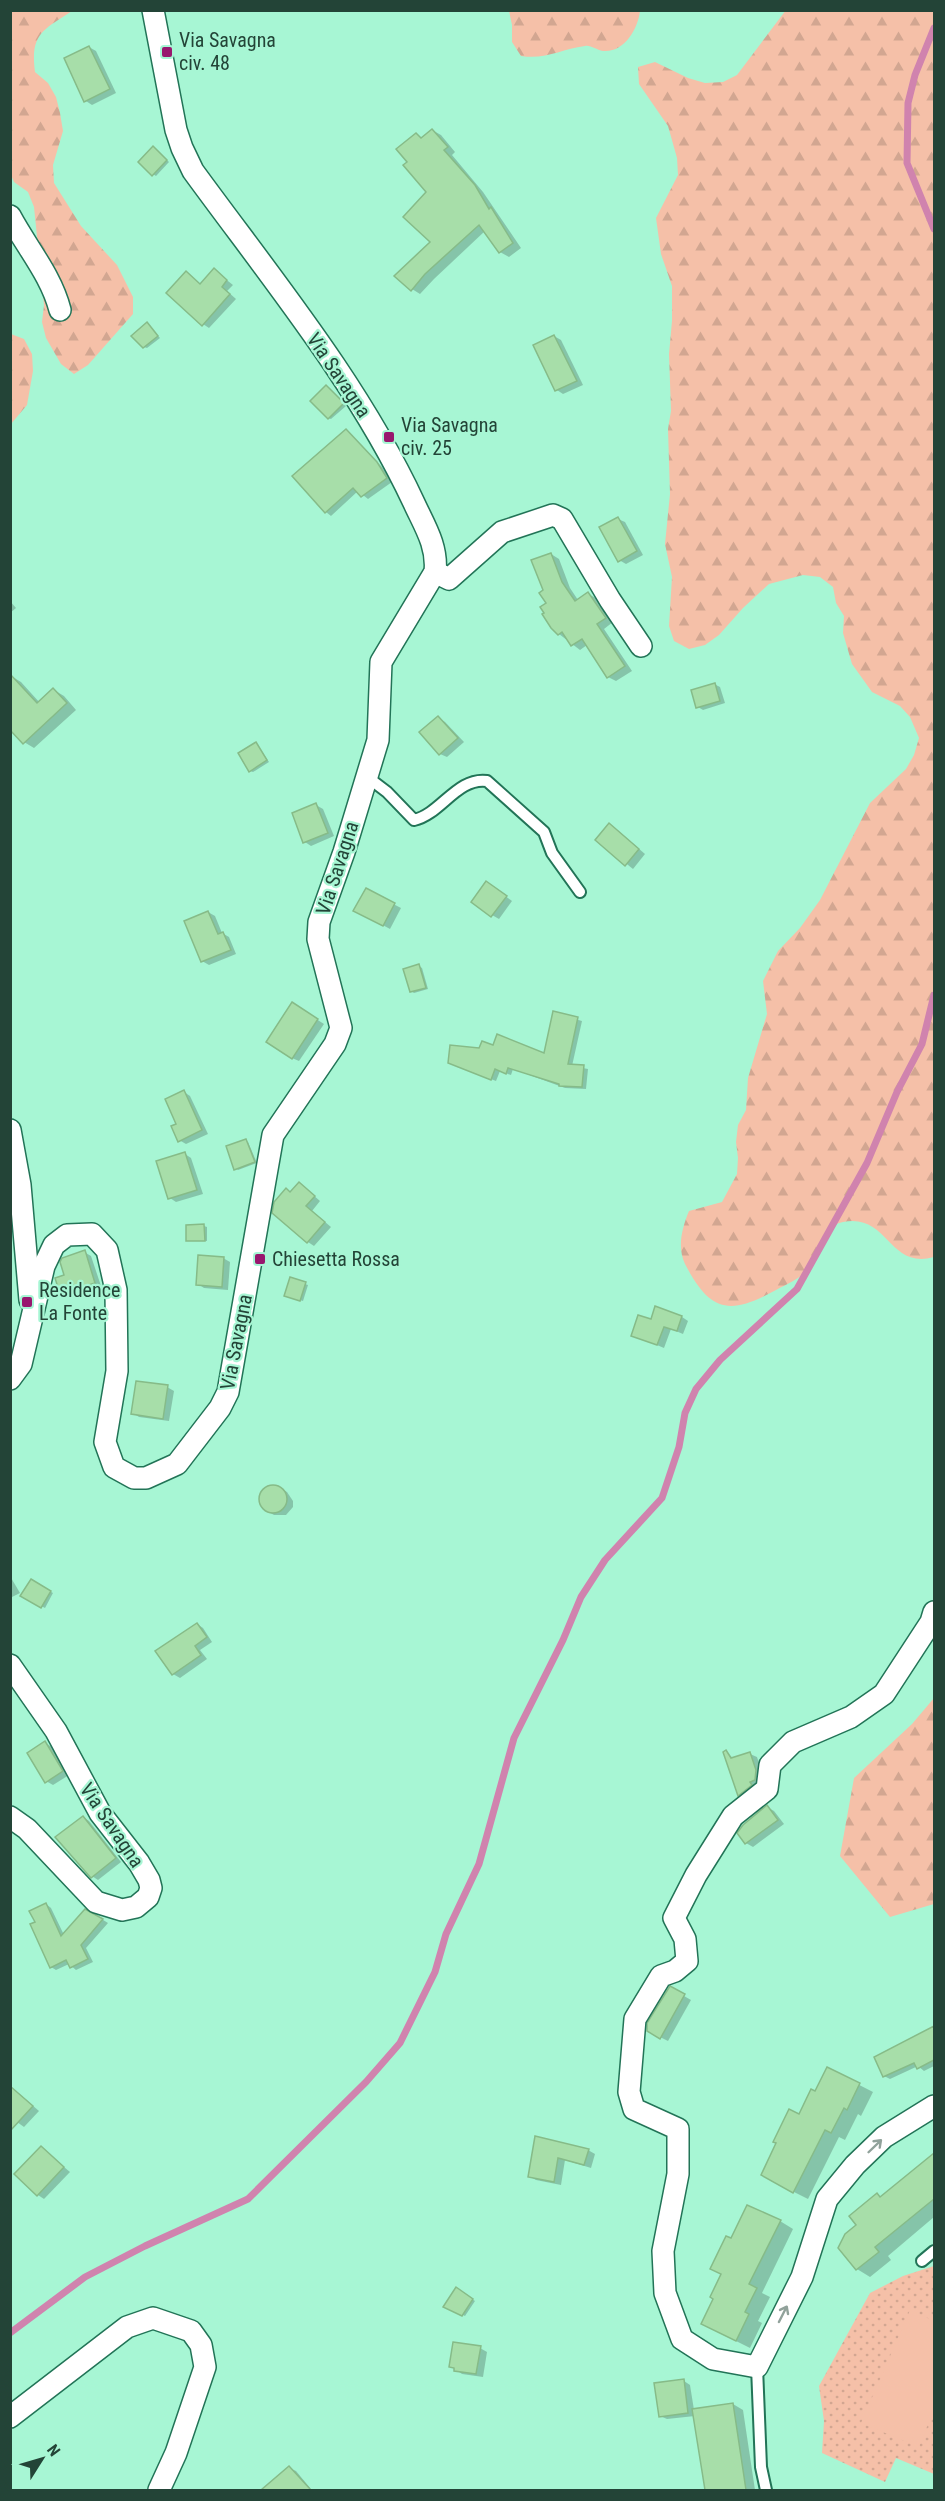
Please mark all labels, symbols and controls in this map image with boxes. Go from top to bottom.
place label: Via Savagna civ. 48 [179,28,276,75]
marker: Via Savagna civ. 48 [160,45,174,59]
street label: Via Savagna [302,328,376,422]
place label: Via Savagna civ. 25 [401,413,498,460]
marker: Via Savagna civ. 25 [382,430,396,444]
street label: Via Savagna [311,818,363,918]
place label: Chiesetta Rossa [272,1247,400,1271]
marker: Chiesetta Rossa [253,1252,267,1266]
place label: Residence La Fonte [39,1278,120,1325]
street label: Via Savagna [215,1292,257,1392]
marker: Residence La Fonte [20,1295,34,1309]
street label: Via Savagna [75,1778,149,1872]
one-way arrow [867,2139,882,2153]
one-way arrow [778,2306,789,2324]
north arrow [12,2429,72,2489]
text: N [43,2441,64,2460]

